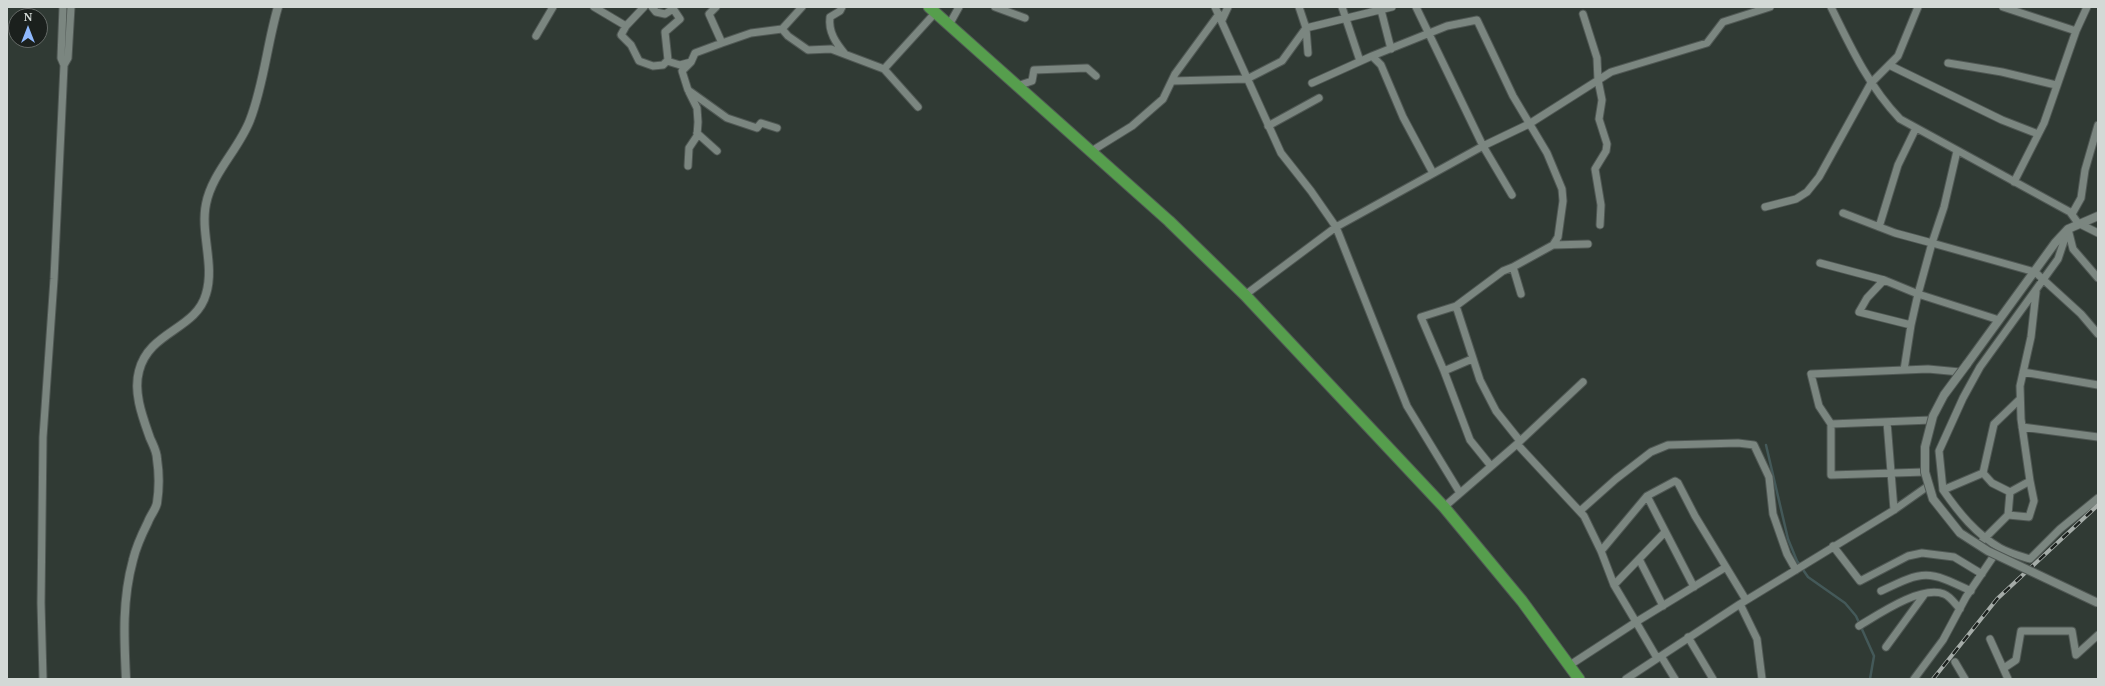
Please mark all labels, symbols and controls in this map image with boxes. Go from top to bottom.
north arrow [8,8,48,48]
text: N [24,9,32,24]

